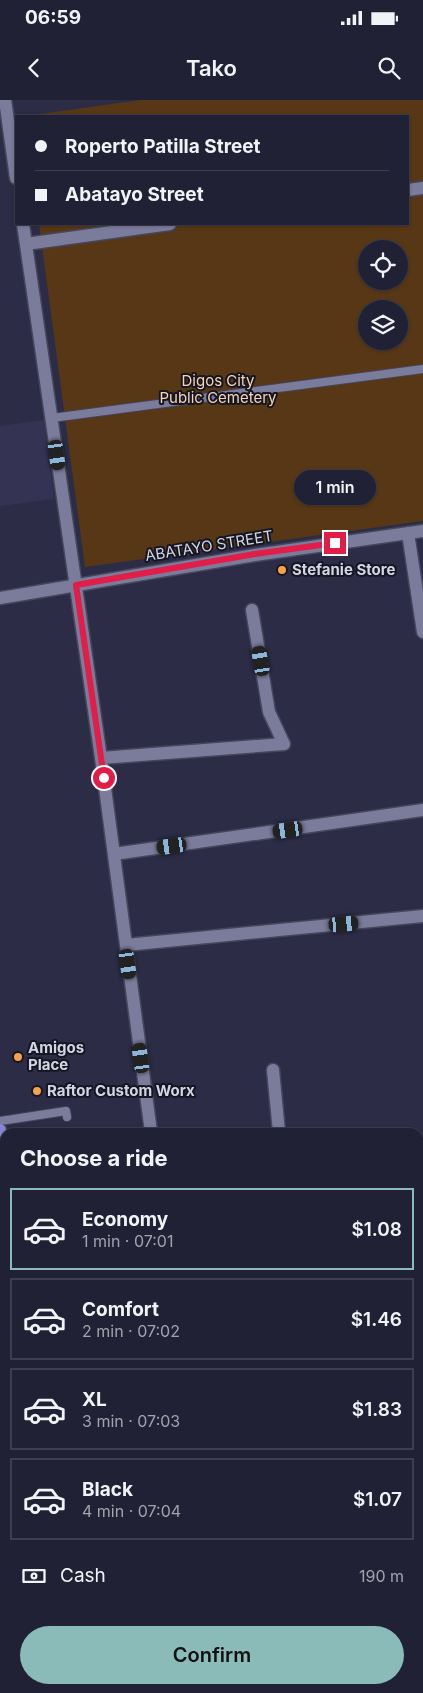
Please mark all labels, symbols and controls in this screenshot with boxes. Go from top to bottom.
text: 06:59 [25,6,81,29]
icon: back [20,54,48,82]
icon: search [375,54,403,82]
text: Tako [186,55,237,81]
text: Roperto Patilla Street [65,135,261,158]
text: Abatayo Street [65,183,204,206]
map controls [358,240,408,350]
button: locate [358,240,408,290]
button: layers [358,300,408,350]
park label: Digos City Public Cemetery [159,371,277,407]
car [47,439,66,471]
callout: 1 min [294,470,376,506]
text: 1 min [315,477,355,497]
street label: ABATAYO STREET [144,526,274,565]
route end [324,532,346,554]
place label: Stefanie Store [292,560,395,579]
marker: Stefanie Store [276,564,288,576]
car [251,645,270,677]
route start [93,767,115,789]
car [272,820,303,840]
car [156,836,187,856]
car [328,915,359,933]
car [118,948,137,980]
place label: Amigos Place [28,1038,84,1074]
car [131,1042,150,1074]
marker: Amigos Place [12,1051,24,1063]
place label: Raftor Custom Worx [47,1081,195,1100]
marker: Raftor Custom Worx [31,1085,43,1097]
text: Choose a ride [20,1145,168,1171]
icon: car [22,1207,67,1252]
text: Economy [82,1208,168,1231]
text: $1.08 [351,1218,402,1241]
text: 1 min · 07:01 [82,1231,173,1251]
icon: car [22,1297,67,1342]
text: Comfort [82,1298,159,1321]
text: $1.46 [351,1308,402,1331]
text: 2 min · 07:02 [82,1321,180,1341]
icon: car [22,1387,67,1432]
text: XL [82,1388,107,1411]
text: $1.83 [352,1398,402,1421]
text: 3 min · 07:03 [82,1411,180,1431]
icon: car [22,1477,67,1522]
text: Black [82,1478,133,1501]
text: $1.07 [353,1488,402,1511]
text: 4 min · 07:04 [82,1501,181,1521]
icon: cash [20,1562,48,1590]
text: Cash [60,1564,106,1587]
text: 190 m [359,1566,404,1586]
button: Confirm [20,1626,404,1684]

